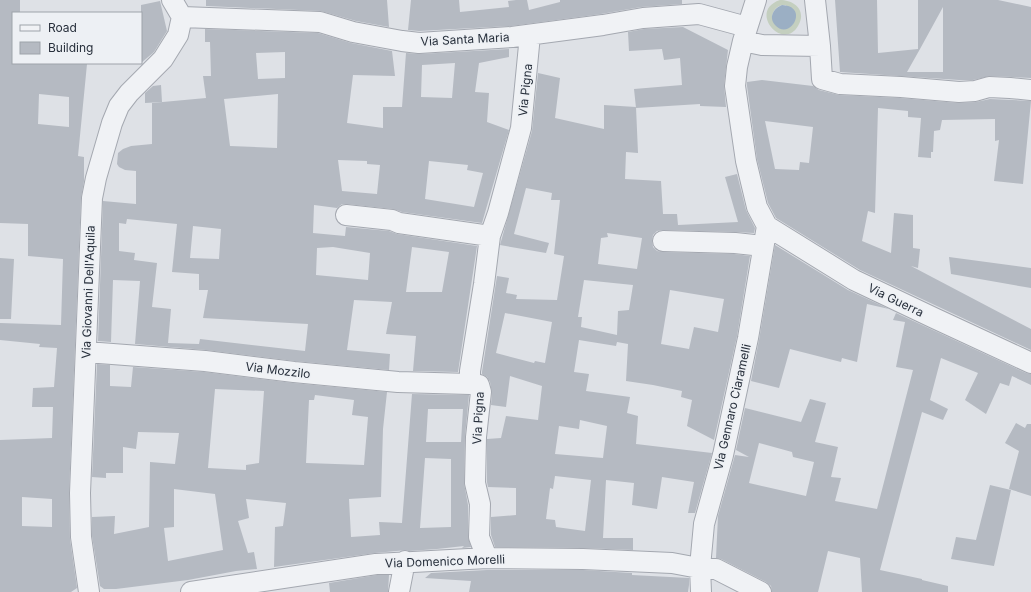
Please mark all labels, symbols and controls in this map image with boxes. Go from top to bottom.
legend [12,12,142,64]
text: Road [48,20,77,35]
street label: Via Santa Maria [420,29,510,49]
text: Building [48,40,93,55]
street label: Via Pigna [515,63,535,117]
street label: Via Giovanni Dell'Aquila [78,225,98,359]
street label: Via Guerra [866,280,926,320]
street label: Via Gennaro Ciaramelli [710,342,754,472]
street label: Via Mozzilo [245,359,311,381]
street label: Via Pigna [469,391,487,445]
street label: Via Domenico Morelli [385,551,505,571]

